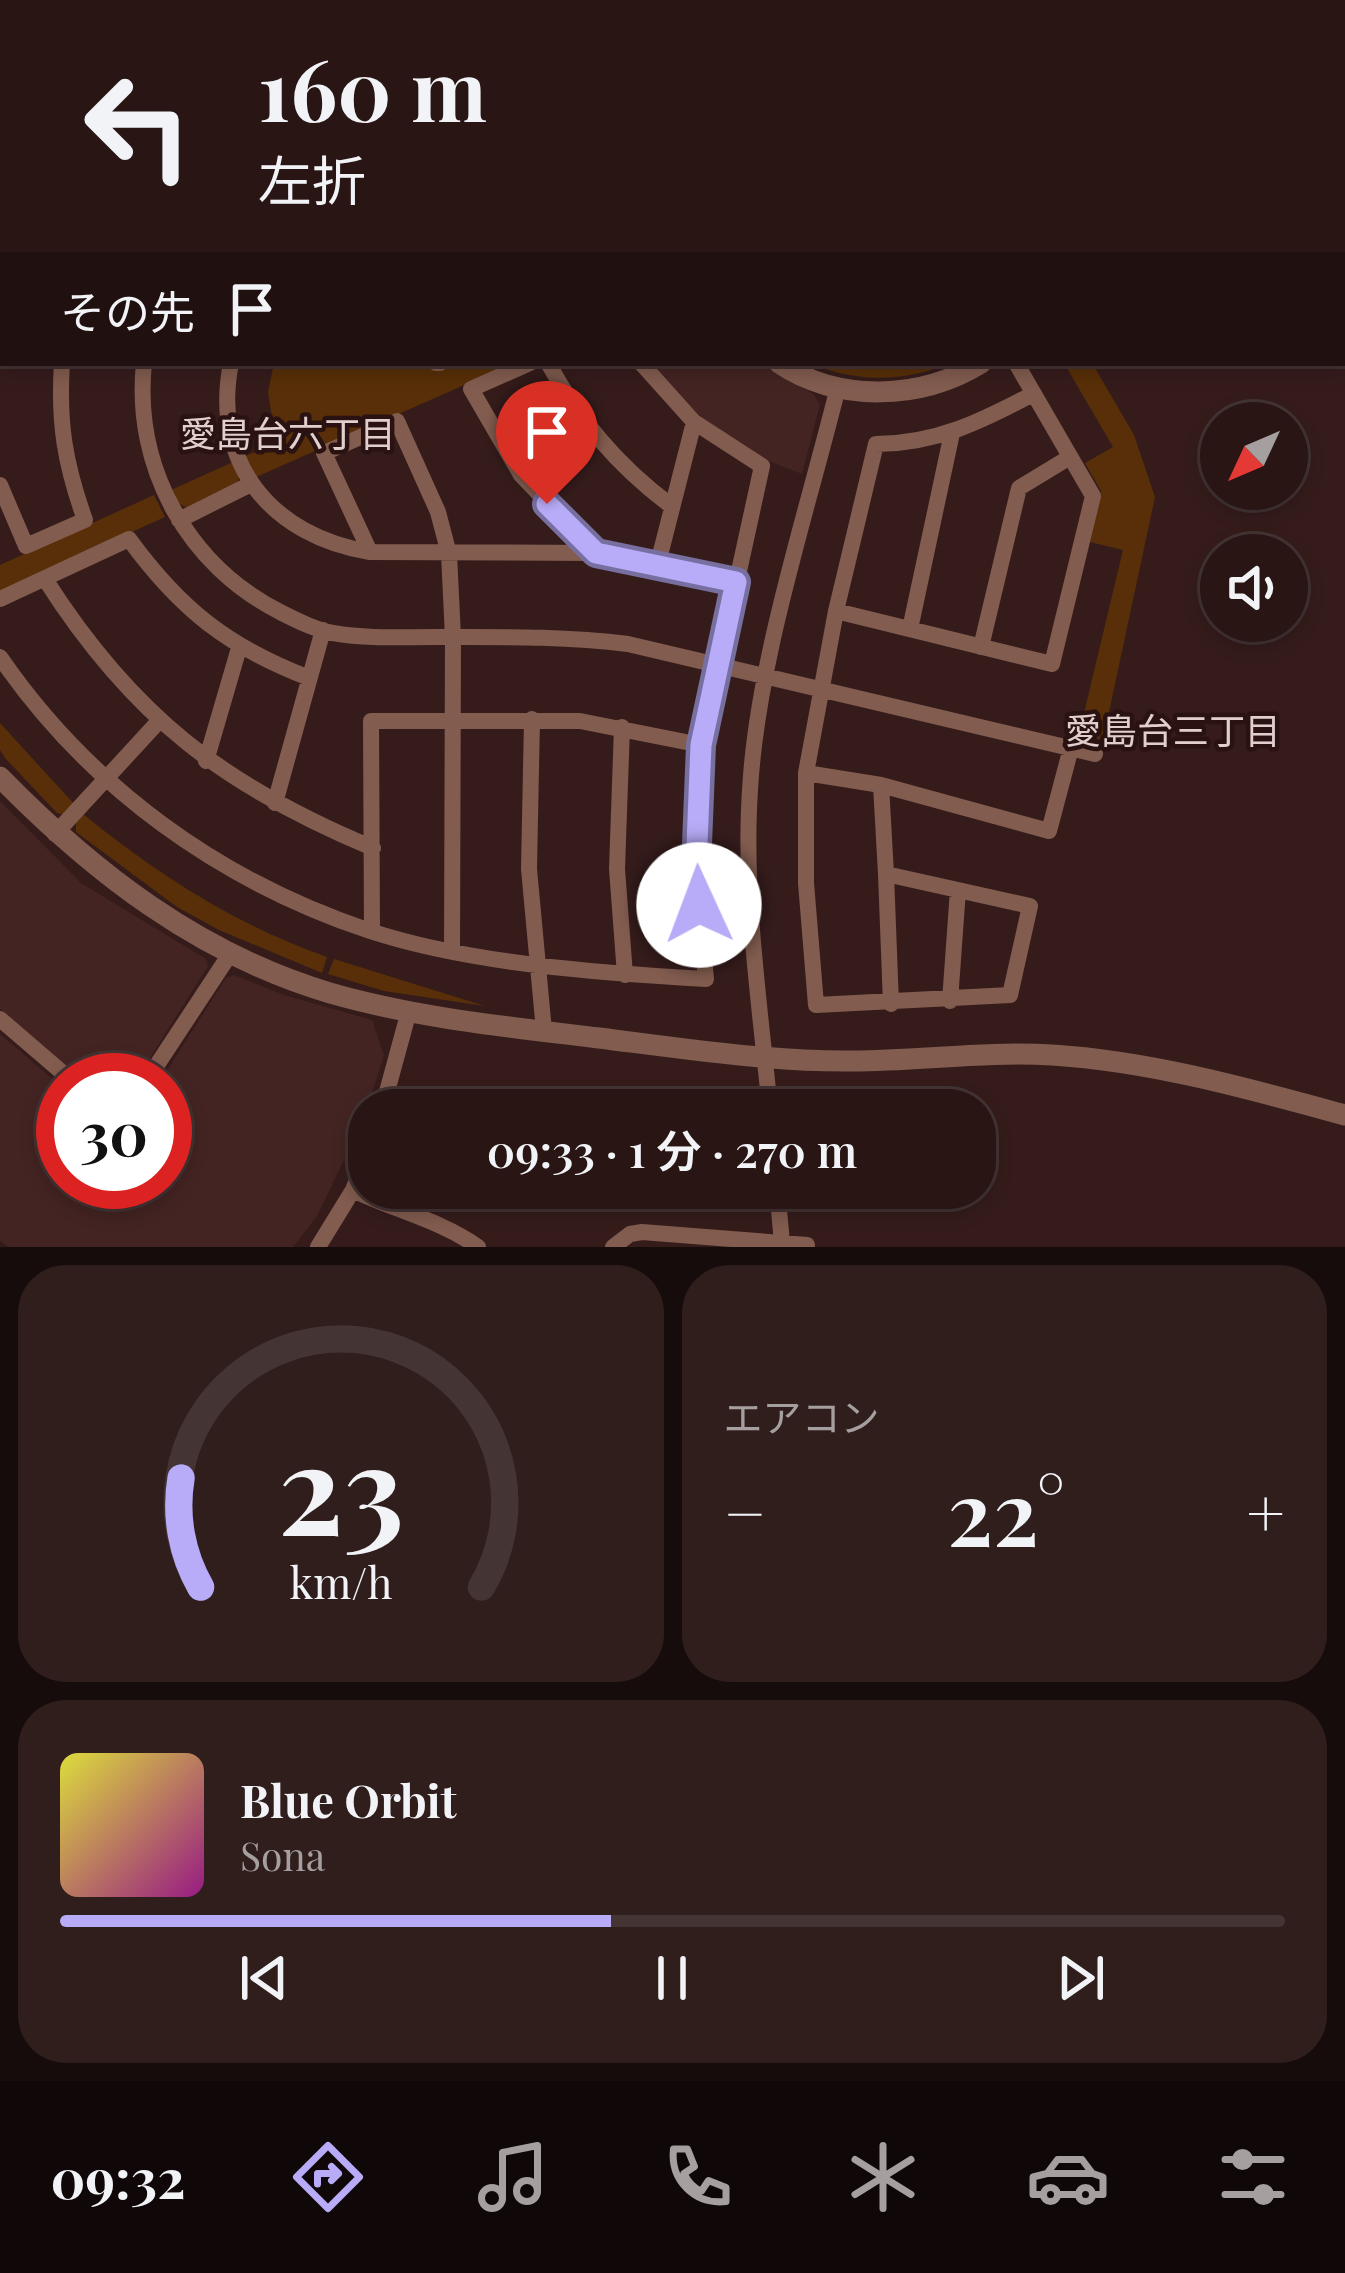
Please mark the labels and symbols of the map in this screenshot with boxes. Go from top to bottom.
pin [496,381,598,504]
north arrow [1200,402,1308,510]
district label: 愛島台六丁目 [180,408,396,456]
district label: 愛島台三丁目 [1065,705,1281,753]
position arrow [636,842,762,968]
speed limit sign: 30 [36,1053,192,1209]

